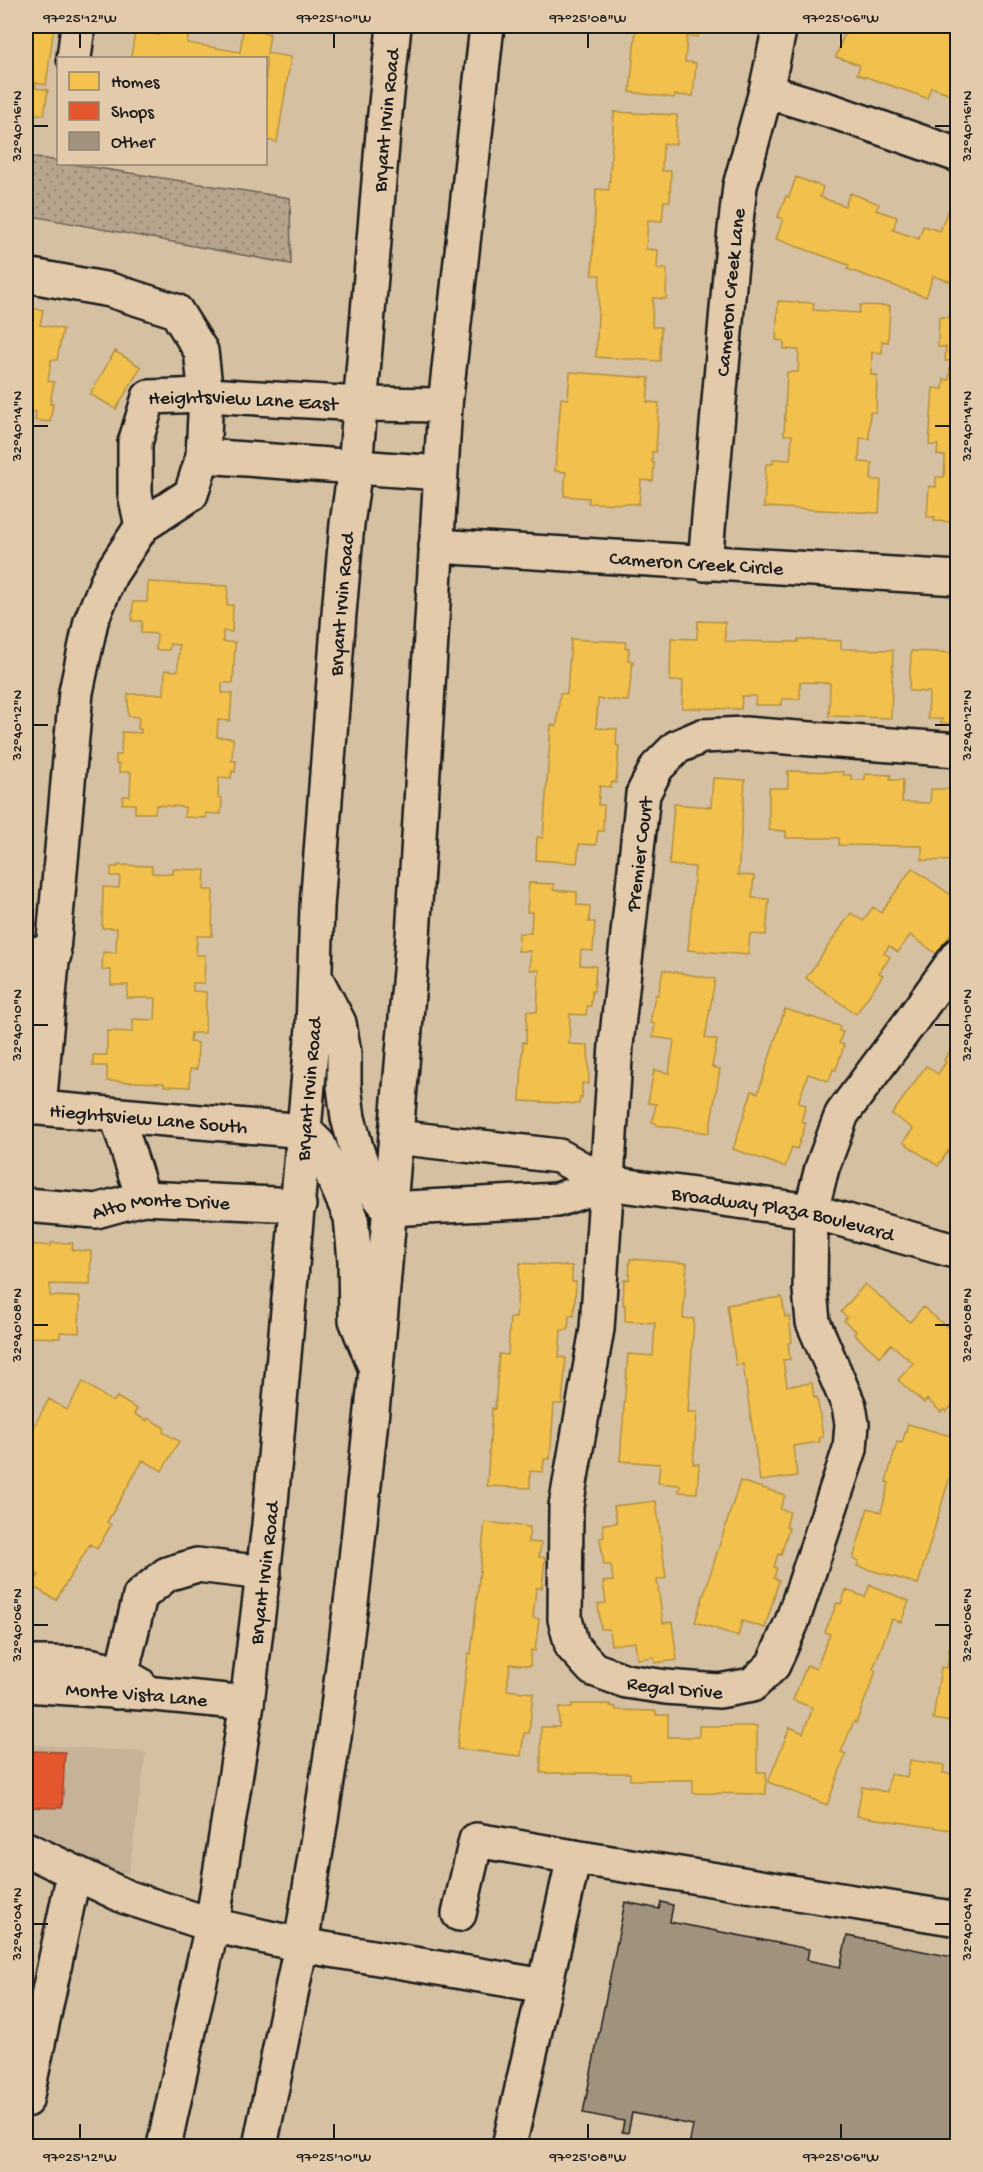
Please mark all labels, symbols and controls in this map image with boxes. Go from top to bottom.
text: 97°25'12"W [42,10,117,28]
text: 97°25'10"W [296,10,372,28]
text: 97°25'08"W [549,10,627,28]
text: 97°25'06"W [802,10,879,28]
street label: Bryant Irvin Road [370,46,407,194]
legend [57,57,267,165]
text: Homes [111,73,161,94]
text: 32°40'16"N [9,90,27,163]
text: 32°40'16"N [959,90,977,163]
text: Shops [111,103,155,124]
text: Other [111,133,156,154]
street label: Cameron Creek Lane [713,207,752,377]
street label: Heightsview Lane East [148,387,340,418]
text: 32°40'14"N [9,391,27,462]
text: 32°40'14"N [959,391,977,462]
street label: Bryant Irvin Road [326,530,361,678]
street label: Cameron Creek Circle [609,549,785,582]
text: 32°40'12"N [9,689,27,761]
text: 32°40'12"N [959,689,977,761]
street label: Premier Court [623,794,660,914]
text: 32°40'10"N [9,989,27,1062]
text: 32°40'10"N [959,989,977,1062]
street label: Bryant Irvin Road [293,1015,328,1163]
street label: Hieghtsview Lane South [48,1101,248,1141]
street label: Broadway Plaza Boulevard [669,1184,898,1249]
street label: Alto Monte Drive [90,1190,231,1227]
text: 32°40'08"N [9,1288,27,1363]
text: 32°40'08"N [959,1288,977,1363]
street label: Bryant Irvin Road [246,1498,286,1647]
text: 32°40'06"N [9,1588,27,1663]
text: 32°40'06"N [959,1588,977,1663]
street label: Regal Drive [625,1673,724,1706]
street label: Monte Vista Lane [65,1680,209,1714]
text: 32°40'04"N [9,1887,27,1961]
text: 32°40'04"N [959,1887,977,1961]
text: 97°25'12"W [42,2149,117,2167]
text: 97°25'10"W [296,2149,372,2167]
text: 97°25'08"W [549,2149,627,2167]
text: 97°25'06"W [802,2149,879,2167]

